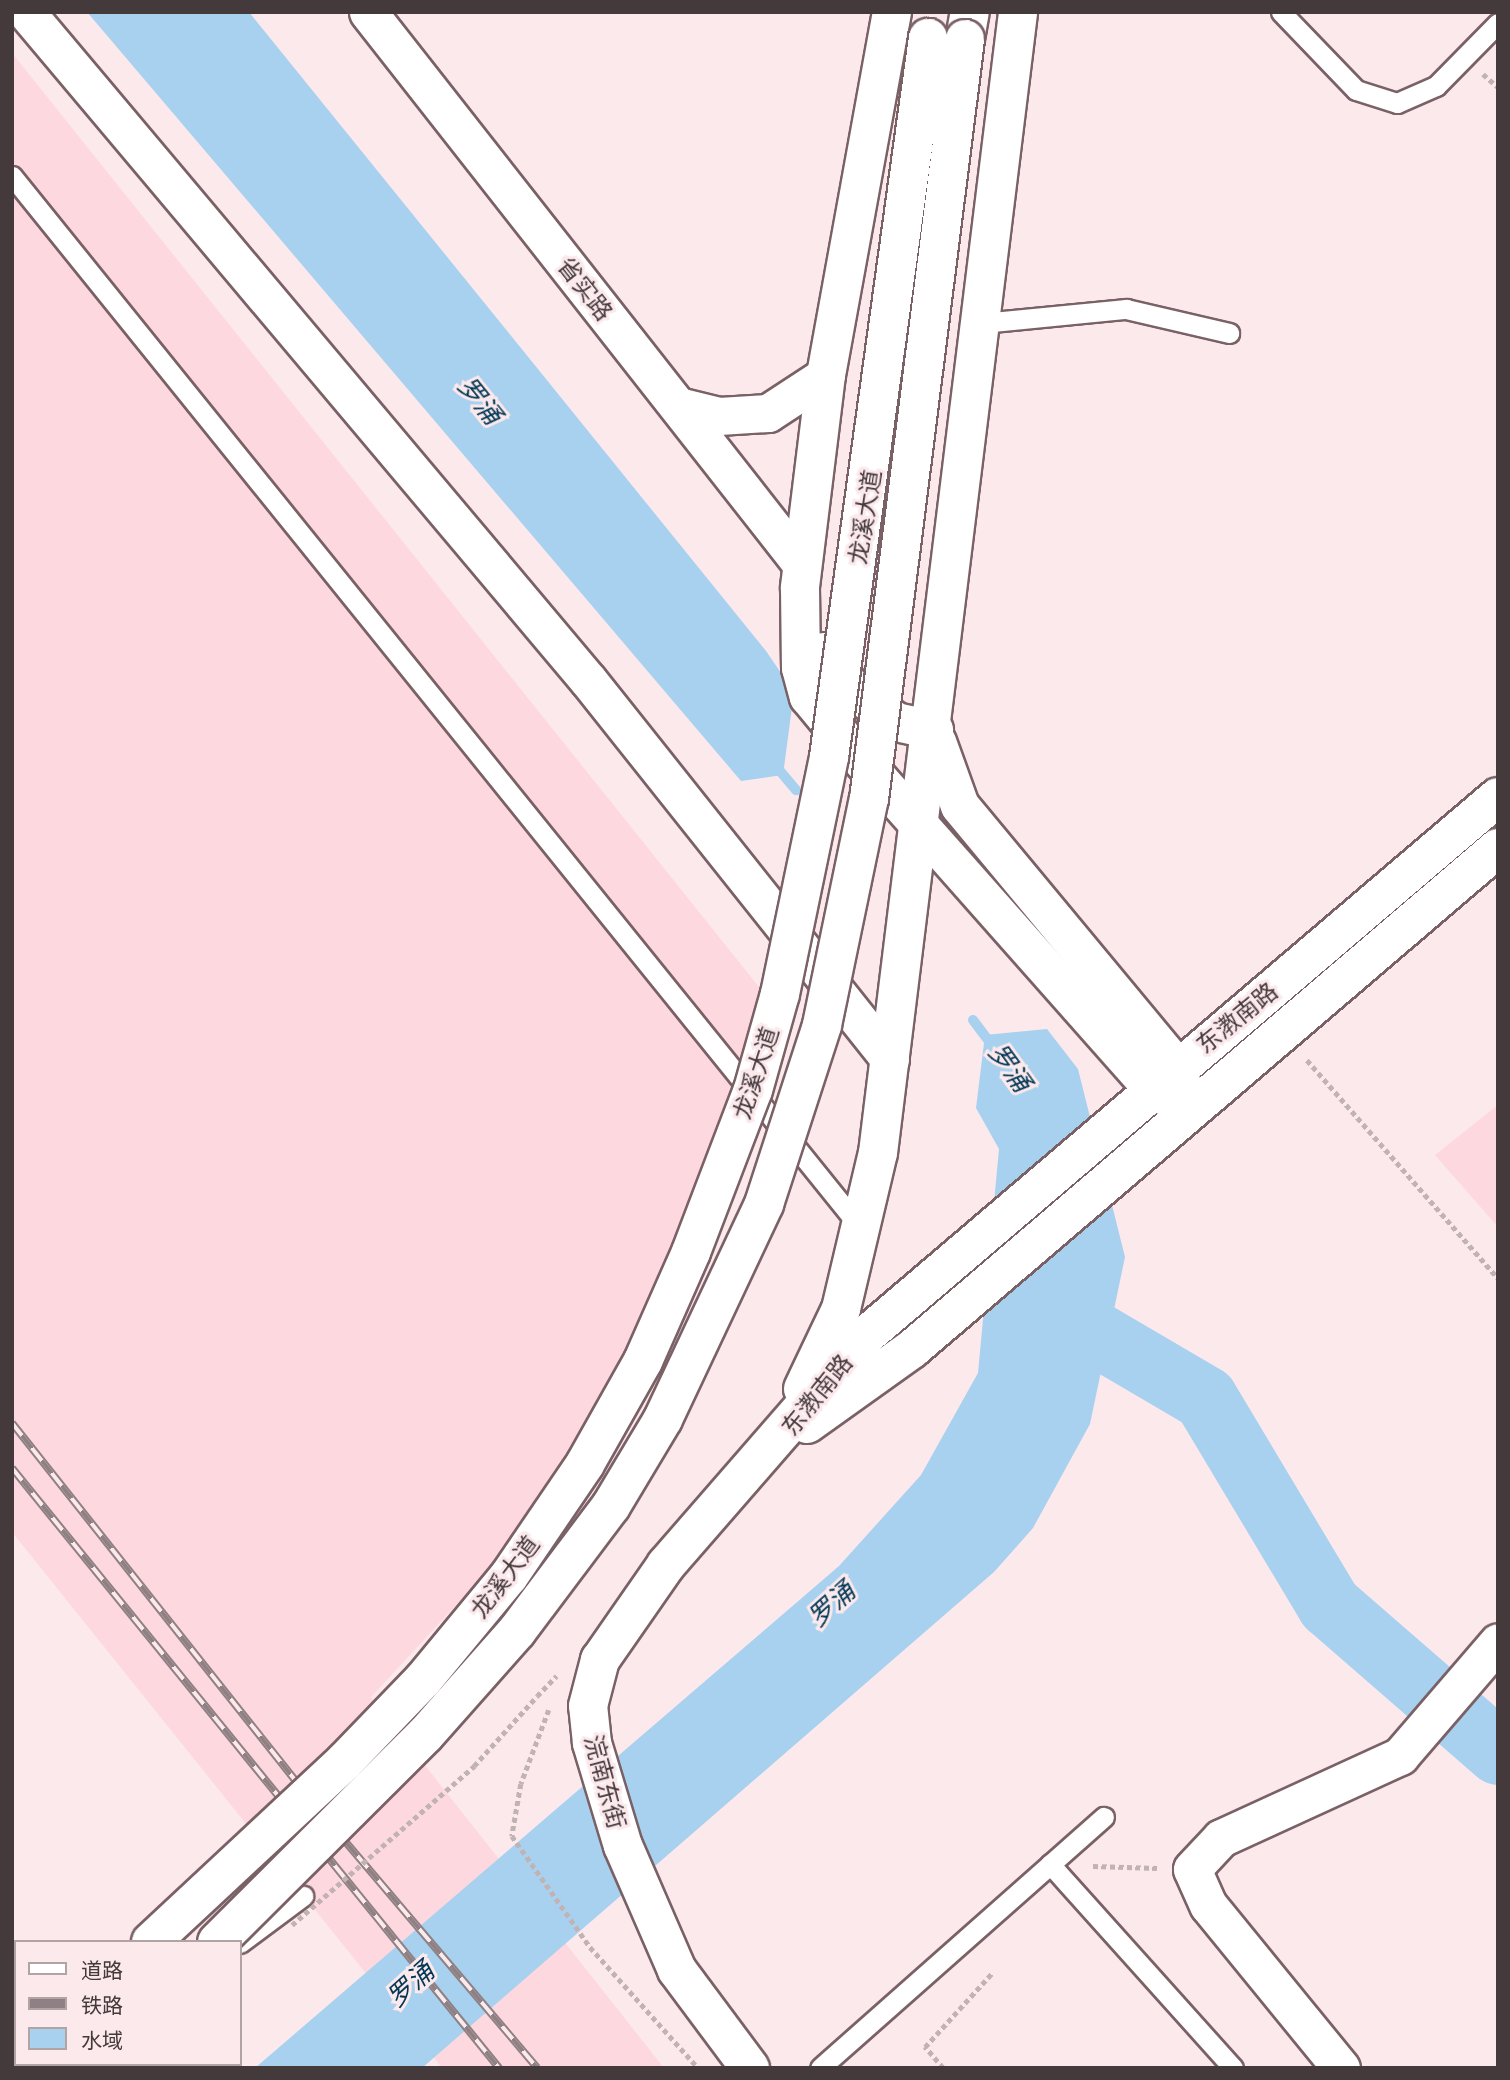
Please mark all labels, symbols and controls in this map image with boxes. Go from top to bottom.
street label: 省实路 [551,252,619,326]
water label: 罗涌 [451,371,507,431]
street label: 龙溪大道 [843,467,887,567]
street label: 东漖南路 [1191,977,1283,1059]
street label: 龙溪大道 [727,1023,785,1123]
water label: 罗涌 [981,1038,1037,1098]
street label: 东漖南路 [776,1349,858,1441]
street label: 龙溪大道 [465,1530,545,1624]
water label: 罗涌 [802,1576,862,1634]
street label: 浣南东街 [579,1732,631,1832]
legend [14,1940,242,2066]
water label: 罗涌 [381,1956,441,2014]
text: 道路 [81,1958,123,1983]
text: 铁路 [81,1993,123,2018]
text: 水域 [81,2028,123,2053]

